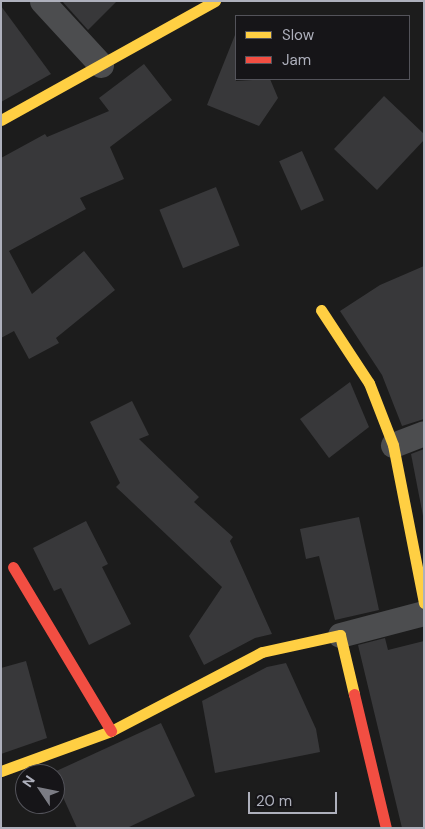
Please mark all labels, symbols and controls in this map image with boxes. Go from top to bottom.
legend [235,15,410,80]
text: Slow [282,25,314,45]
text: Jam [282,50,311,70]
north arrow [15,764,65,814]
text: N [18,772,39,790]
scale bar [250,782,339,814]
text: 20 m [256,791,292,811]

